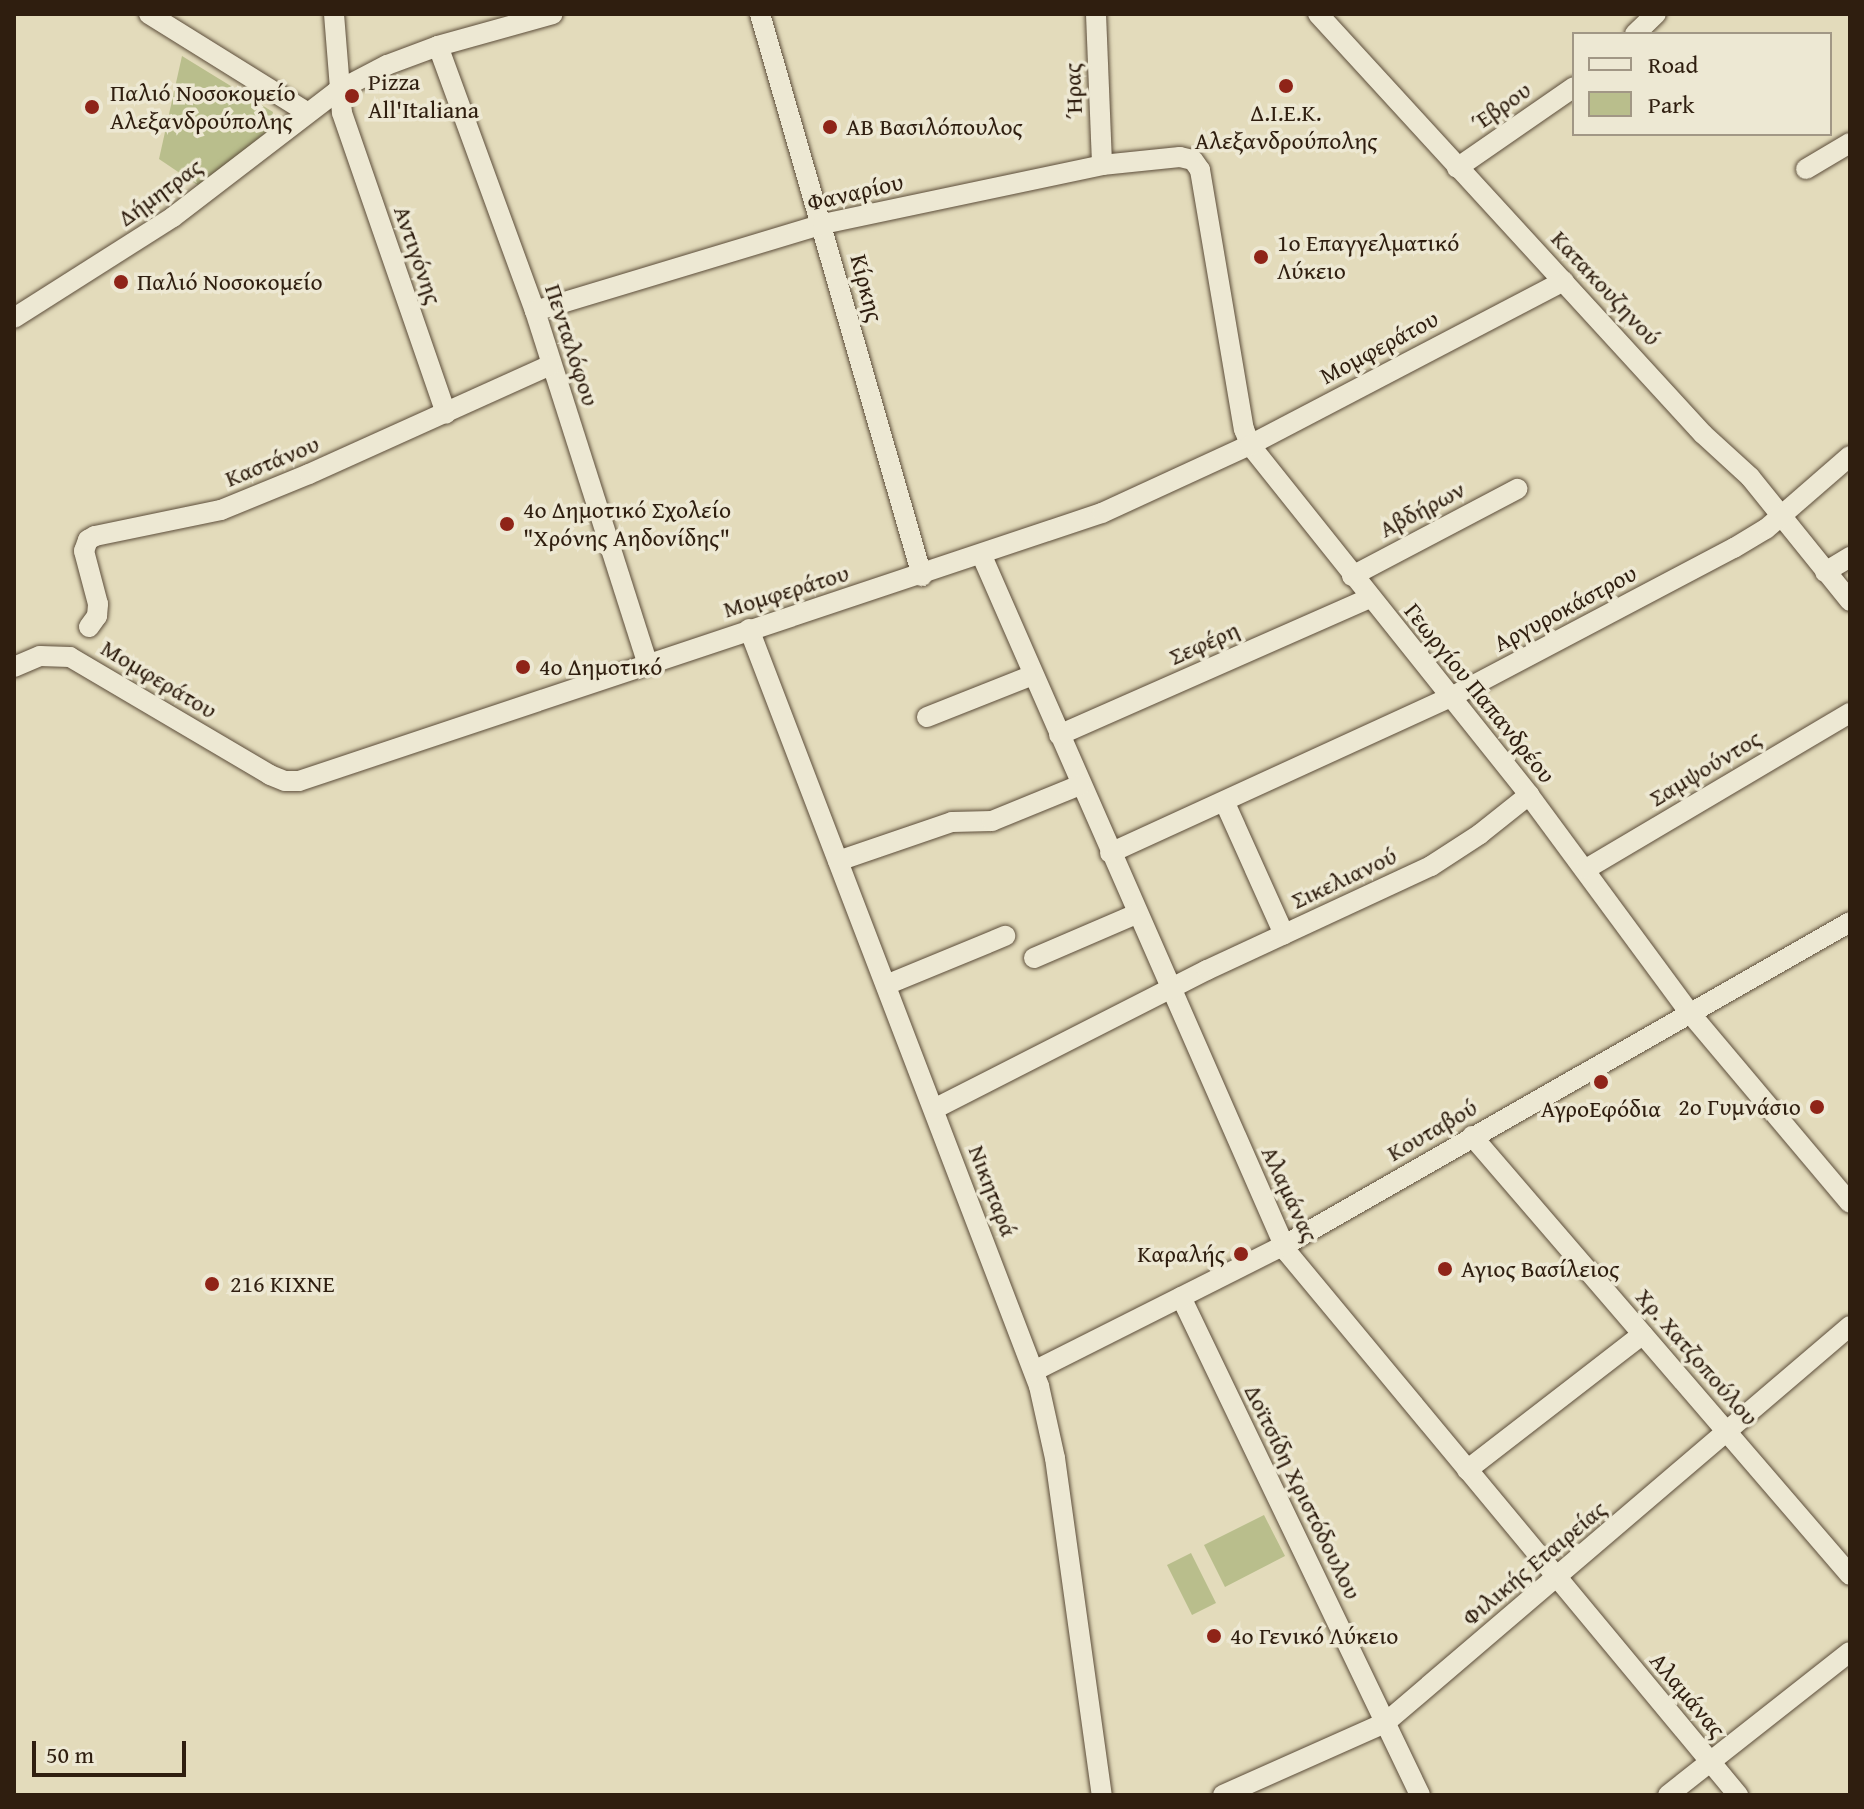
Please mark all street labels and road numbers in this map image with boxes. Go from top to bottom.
street label: Ήρας [1058,62,1088,120]
street label: Έβρου [1466,75,1536,137]
street label: Δήμητρας [112,152,208,232]
street label: Φαναρίου [804,167,906,217]
street label: Αντιγόνης [388,202,448,308]
street label: Κατακουζηνού [1545,224,1667,352]
street label: Κίρκης [844,251,890,325]
street label: Πενταλόφου [539,280,605,410]
street label: Μομφεράτου [1315,304,1443,390]
street label: Καστάνου [221,429,323,493]
street label: Αβδήρων [1374,474,1470,544]
street label: Μομφεράτου [720,558,852,624]
street label: Αργυροκάστρου [1489,558,1641,658]
street label: Γεωργίου Παπανδρέου [1398,597,1562,789]
street label: Σεφέρη [1165,615,1243,671]
street label: Μομφεράτου [96,633,222,725]
street label: Σαμψούντος [1644,724,1766,812]
street label: Σικελιανού [1287,841,1401,915]
street label: Κουταβού [1382,1093,1482,1167]
street label: Νικηταρά [962,1141,1024,1241]
street label: Αλαμάνας [1255,1142,1325,1246]
street label: Χρ. Χατζοπούλου [1630,1283,1764,1431]
street label: Δοϊτσίδη Χριστόδουλου [1239,1380,1367,1604]
street label: Φιλικής Εταιρείας [1456,1494,1612,1632]
street label: Αλαμάνας [1644,1647,1732,1743]

